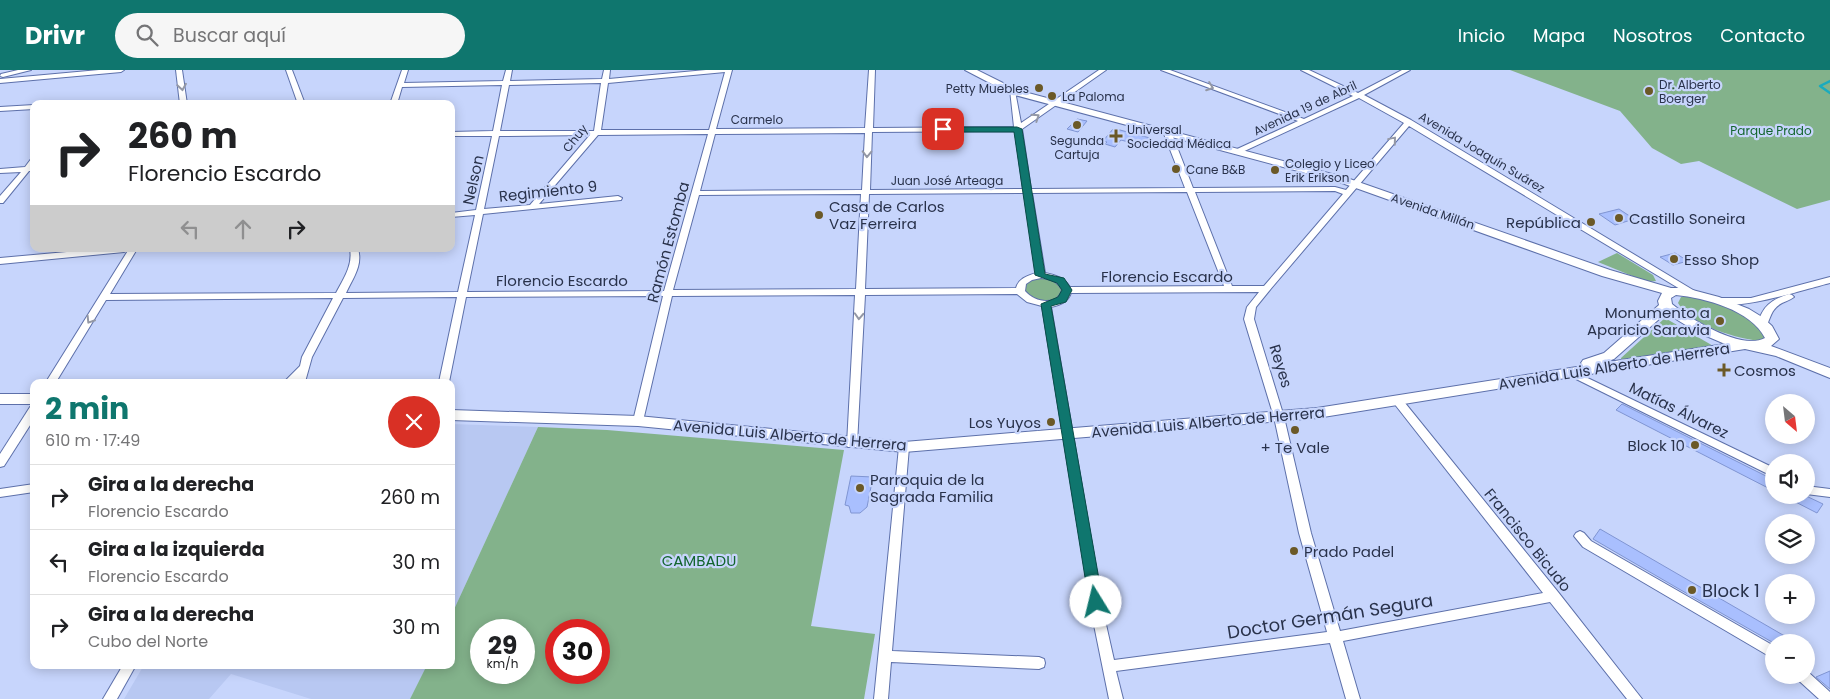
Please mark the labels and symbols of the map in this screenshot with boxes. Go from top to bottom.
place label: Dr. Alberto Boerger [1659,76,1721,107]
street label: Avenida 19 de Abril [1251,77,1360,139]
place label: Petty Muebles [946,80,1029,97]
one-way arrow [1205,81,1214,91]
one-way arrow [176,82,186,91]
marker: Petty Muebles [1033,82,1045,94]
marker: Dr. Alberto Boerger [1643,85,1655,97]
place label: La Paloma [1062,88,1125,105]
marker: La Paloma [1046,90,1058,102]
pin [922,108,964,150]
street label: Avenida Joaquín Suárez [1416,108,1548,196]
street label: Carmelo [731,111,783,128]
one-way arrow [1030,114,1040,123]
marker: Segunda Cartuja [1071,119,1083,131]
street label: Chuy [559,120,592,156]
place label: Universal Sociedad Médica [1127,121,1231,152]
park label: Parque Prado [1730,122,1812,139]
marker: Universal Sociedad Médica [1109,129,1123,143]
place label: Segunda Cartuja [1050,132,1104,163]
one-way arrow [1387,136,1396,145]
one-way arrow [861,150,872,158]
street label: Nelson [457,153,489,207]
place label: Colegio y Liceo Erik Erikson [1285,155,1375,186]
place label: Cane B&B [1186,161,1245,178]
marker: Cane B&B [1170,163,1182,175]
marker: Colegio y Liceo Erik Erikson [1269,164,1281,176]
street label: Juan José Arteaga [891,172,1003,189]
street label: Regimiento 9 [498,175,598,207]
street label: Ramón Estomba [642,179,694,305]
street label: Avenida Millán [1389,189,1477,233]
place label: Casa de Carlos Vaz Ferreira [829,196,945,234]
place label: Castillo Soneira [1629,208,1745,229]
marker: Casa de Carlos Vaz Ferreira [813,209,825,221]
place label: República [1506,212,1581,233]
marker: Castillo Soneira [1613,212,1625,224]
marker: República [1585,216,1597,228]
place label: Esso Shop [1684,249,1759,270]
marker: Esso Shop [1668,253,1680,265]
street label: Florencio Escardo [1101,266,1233,287]
street label: Florencio Escardo [496,270,628,291]
place label: Monumento a Aparicio Saravia [1587,302,1710,340]
one-way arrow [854,312,865,320]
one-way arrow [86,315,96,324]
marker: Monumento a Aparicio Saravia [1714,315,1726,327]
street label: Avenida Luis Alberto de Herrera [1497,337,1731,395]
street label: Reyes [1265,342,1298,390]
place label: Cosmos [1734,360,1796,381]
marker: Cosmos [1718,364,1730,376]
street label: Matías Álvarez [1626,377,1732,443]
north arrow [1765,394,1815,444]
street label: Avenida Luis Alberto de Herrera [1090,401,1326,443]
place label: Los Yuyos [969,412,1041,433]
street label: Avenida Luis Alberto de Herrera [672,414,908,456]
marker: Los Yuyos [1045,416,1057,428]
marker: + Te Vale [1289,424,1301,436]
place label: Block 10 [1627,435,1685,456]
place label: + Te Vale [1261,437,1329,458]
marker: Block 10 [1689,439,1701,451]
place label: Parroquia de la Sagrada Familia [870,469,993,507]
marker: Parroquia de la Sagrada Familia [854,482,866,494]
street label: Francisco Bicudo [1480,484,1576,596]
place label: Prado Padel [1304,541,1394,562]
marker: Prado Padel [1288,545,1300,557]
park label: CAMBADU [662,550,736,571]
position arrow [1069,575,1121,627]
place label: Block 1 [1702,578,1760,603]
marker: Block 1 [1686,584,1698,596]
street label: Doctor Germán Segura [1225,587,1435,645]
speed limit sign: 30 [545,619,610,684]

